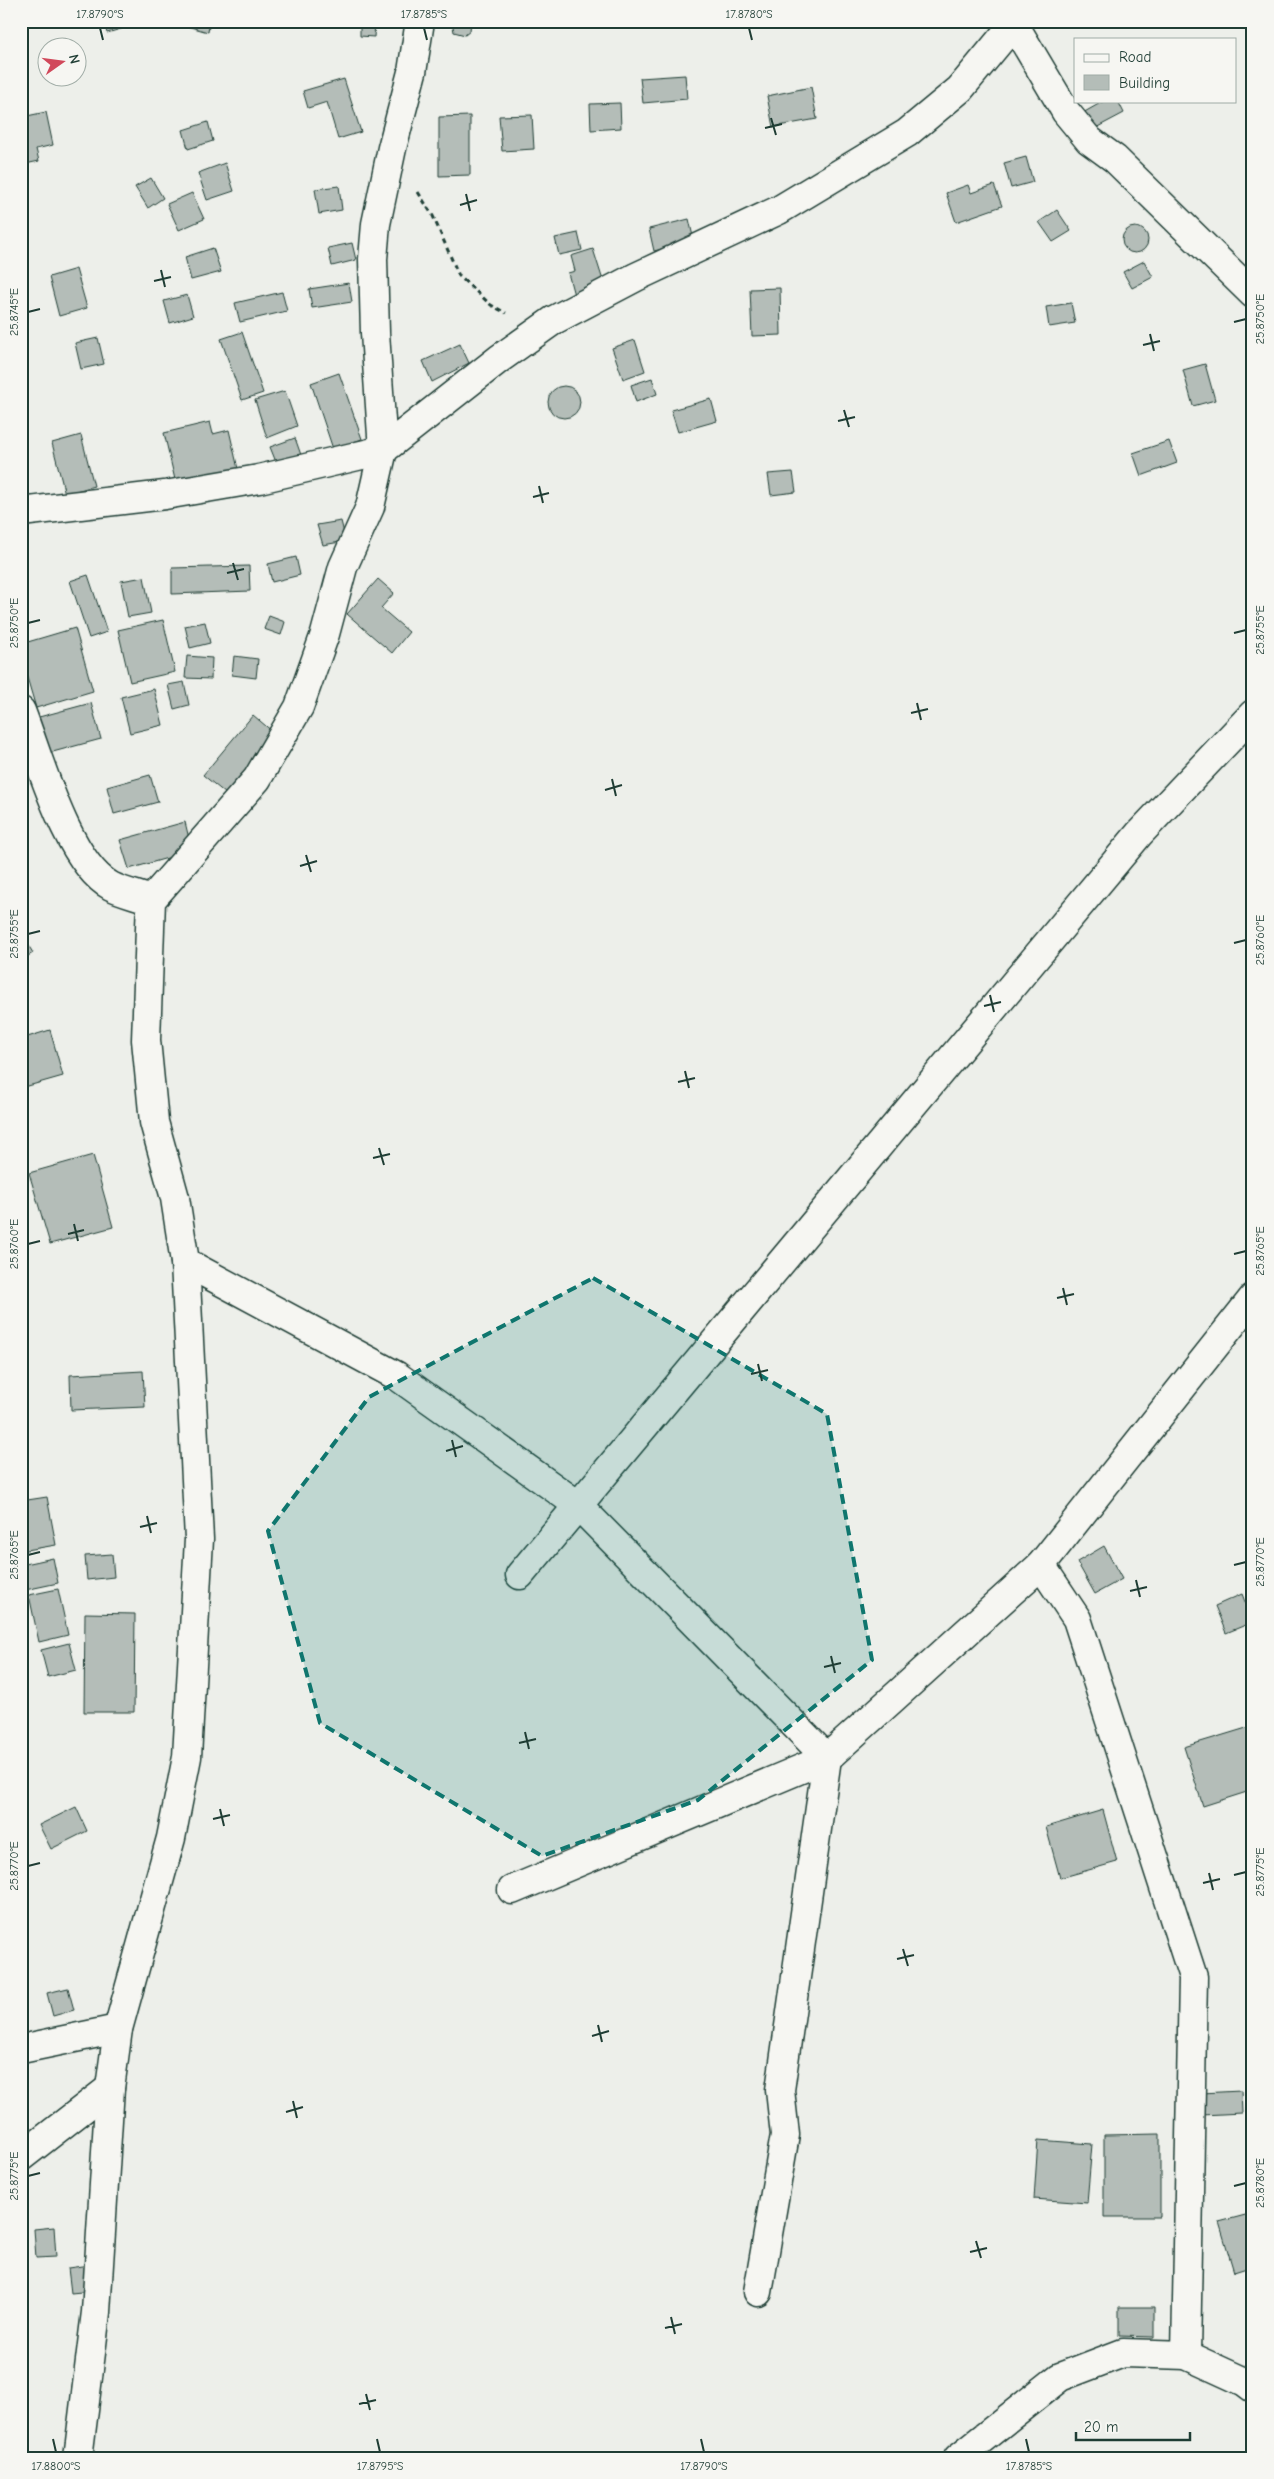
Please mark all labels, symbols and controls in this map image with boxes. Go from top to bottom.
text: 17.8790°S [76,7,124,21]
text: 17.8785°S [401,7,448,21]
text: 17.8780°S [725,7,773,21]
north arrow [38,38,88,88]
legend [1074,38,1236,102]
text: Road [1119,48,1151,66]
text: N [65,52,83,65]
text: Building [1119,74,1170,92]
text: 25.8745°E [7,288,21,336]
text: 25.8750°E [1253,294,1267,344]
text: 25.8750°E [7,598,21,648]
text: 25.8755°E [1253,605,1267,655]
text: 25.8755°E [7,909,21,959]
text: 25.8760°E [1253,915,1267,965]
text: 25.8760°E [7,1219,21,1269]
text: 25.8765°E [1253,1226,1267,1276]
text: 25.8765°E [7,1530,21,1580]
text: 25.8770°E [1253,1537,1267,1587]
text: 25.8770°E [7,1841,21,1891]
text: 25.8775°E [1253,1848,1267,1896]
text: 25.8775°E [7,2152,21,2200]
text: 25.8780°E [1253,2158,1267,2208]
scale bar [1076,2409,1190,2441]
text: 20 m [1084,2418,1118,2436]
text: 17.8800°S [32,2459,81,2473]
text: 17.8795°S [357,2459,404,2473]
text: 17.8790°S [680,2459,728,2473]
text: 17.8785°S [1006,2459,1053,2473]

